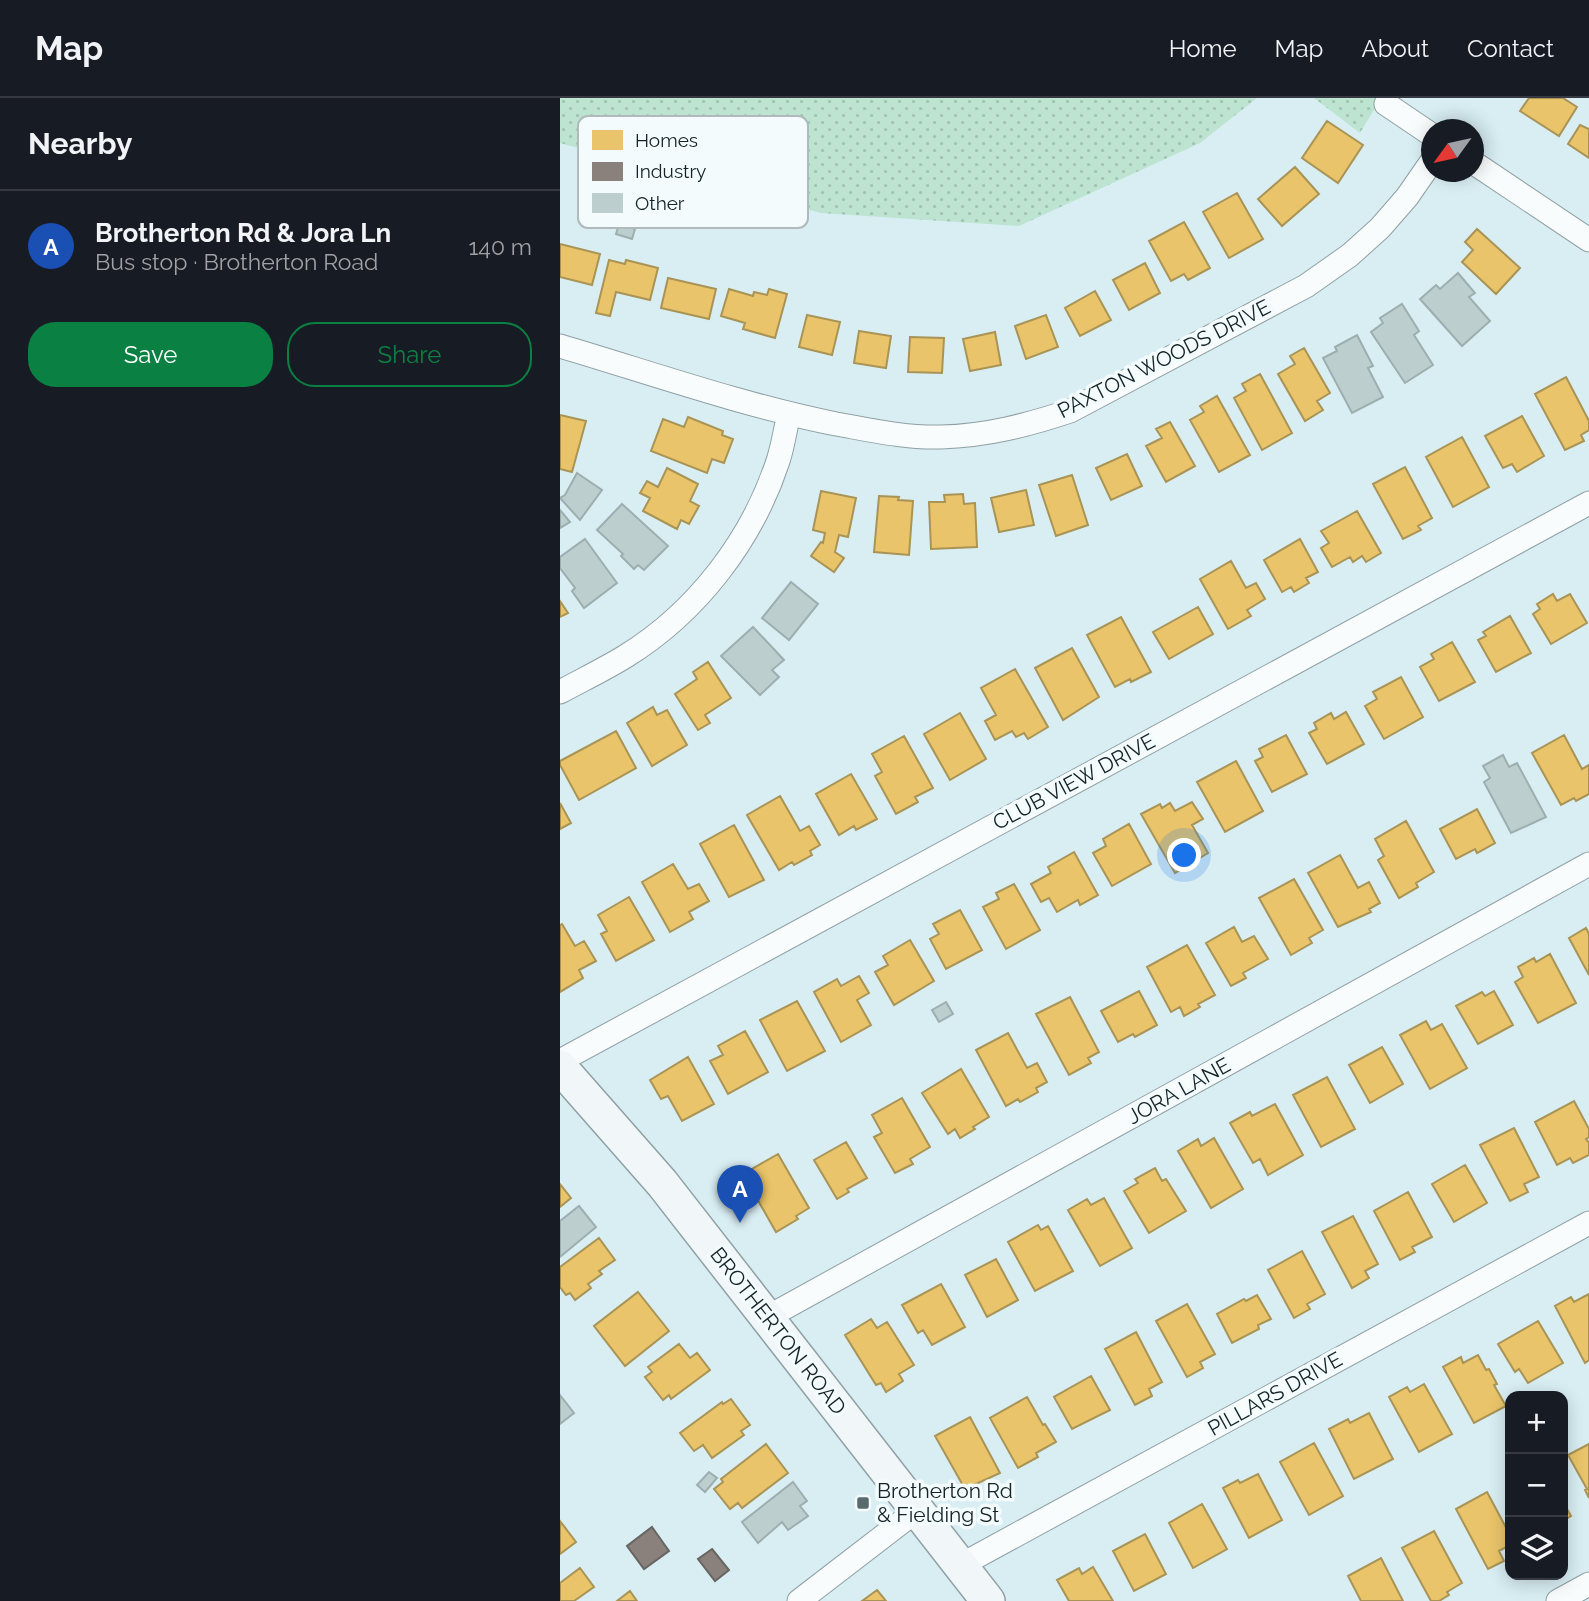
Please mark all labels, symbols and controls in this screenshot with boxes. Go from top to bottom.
text: Map [35,29,103,68]
text: Home [1169,34,1237,63]
text: Map [1275,34,1323,63]
text: About [1361,34,1429,63]
text: Contact [1467,34,1554,63]
legend [578,116,808,228]
north arrow [1421,119,1484,182]
text: Nearby [28,126,132,161]
text: Homes [635,129,698,151]
text: Industry [635,160,706,182]
text: Other [635,192,685,214]
text: Brotherton Rd & Jora Ln [95,218,391,248]
text: A [43,233,59,260]
text: 140 m [469,233,532,260]
text: Bus stop · Brotherton Road [95,248,378,275]
street label: PAXTON WOODS DRIVE [1053,294,1274,423]
button: Save [28,322,273,387]
button: Share [287,322,532,387]
street label: CLUB VIEW DRIVE [988,728,1159,835]
your location [1167,838,1201,872]
street label: JORA LANE [1123,1052,1235,1129]
pin: A [717,1165,763,1223]
street label: BROTHERTON ROAD [705,1242,851,1419]
street label: PILLARS DRIVE [1203,1346,1346,1441]
map controls [1505,1391,1568,1580]
button: + [1505,1391,1568,1454]
button: − [1505,1454,1568,1517]
place label: Brotherton Rd & Fielding St [877,1478,1013,1527]
marker: Brotherton Rd & Fielding St [855,1495,871,1511]
button: layers [1505,1517,1568,1580]

